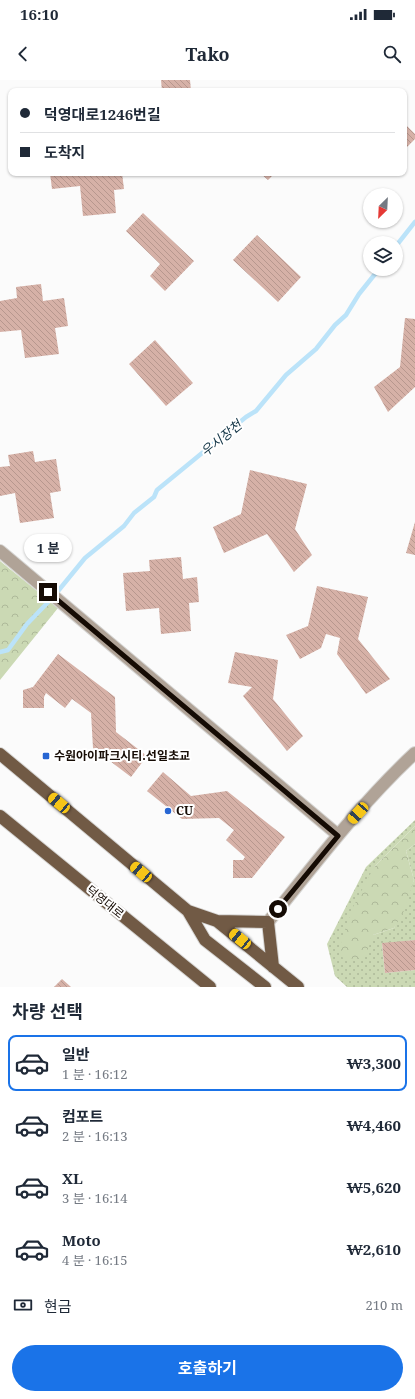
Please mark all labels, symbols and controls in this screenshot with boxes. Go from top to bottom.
text: 16:10 [20,4,58,24]
text: Tako [185,42,230,66]
icon: back [12,43,34,65]
icon: search [381,43,403,65]
text: 덕영대로1246번길 [44,104,161,124]
text: 도착지 [44,142,85,162]
north arrow [363,188,403,228]
map controls [363,188,403,276]
button: layers [363,236,403,276]
water label: 우시장천 [197,415,246,460]
callout: 1 분 [24,534,72,562]
text: 1 분 [37,539,59,557]
route end [39,583,57,601]
place label: 수원아이파크시티.선일초교 [54,747,190,764]
marker: 수원아이파크시티.선일초교 [41,751,51,761]
car [46,791,72,815]
car [346,800,370,826]
place label: CU [176,802,193,819]
marker: CU [163,806,173,816]
car [128,860,154,884]
street label: 덕영대로 [83,881,128,922]
route start [269,900,287,918]
car [227,927,253,951]
text: 차량 선택 [12,999,83,1023]
text: 일반 [62,1044,90,1064]
icon: car [14,1045,50,1081]
text: ₩3,300 [347,1053,401,1073]
text: 1 분 · 16:12 [62,1065,127,1083]
text: 컴포트 [62,1106,103,1126]
icon: car [14,1107,50,1143]
text: ₩4,460 [347,1115,401,1135]
text: 2 분 · 16:13 [62,1127,127,1145]
text: XL [62,1168,83,1188]
icon: car [14,1169,50,1205]
text: ₩5,620 [347,1177,401,1197]
text: 3 분 · 16:14 [62,1189,127,1207]
text: Moto [62,1230,101,1250]
icon: car [14,1231,50,1267]
text: ₩2,610 [347,1239,401,1259]
text: 4 분 · 16:15 [62,1251,127,1269]
icon: cash [12,1294,34,1316]
text: 현금 [44,1296,72,1316]
text: 210 m [366,1296,403,1314]
button: 호출하기 [12,1345,403,1391]

